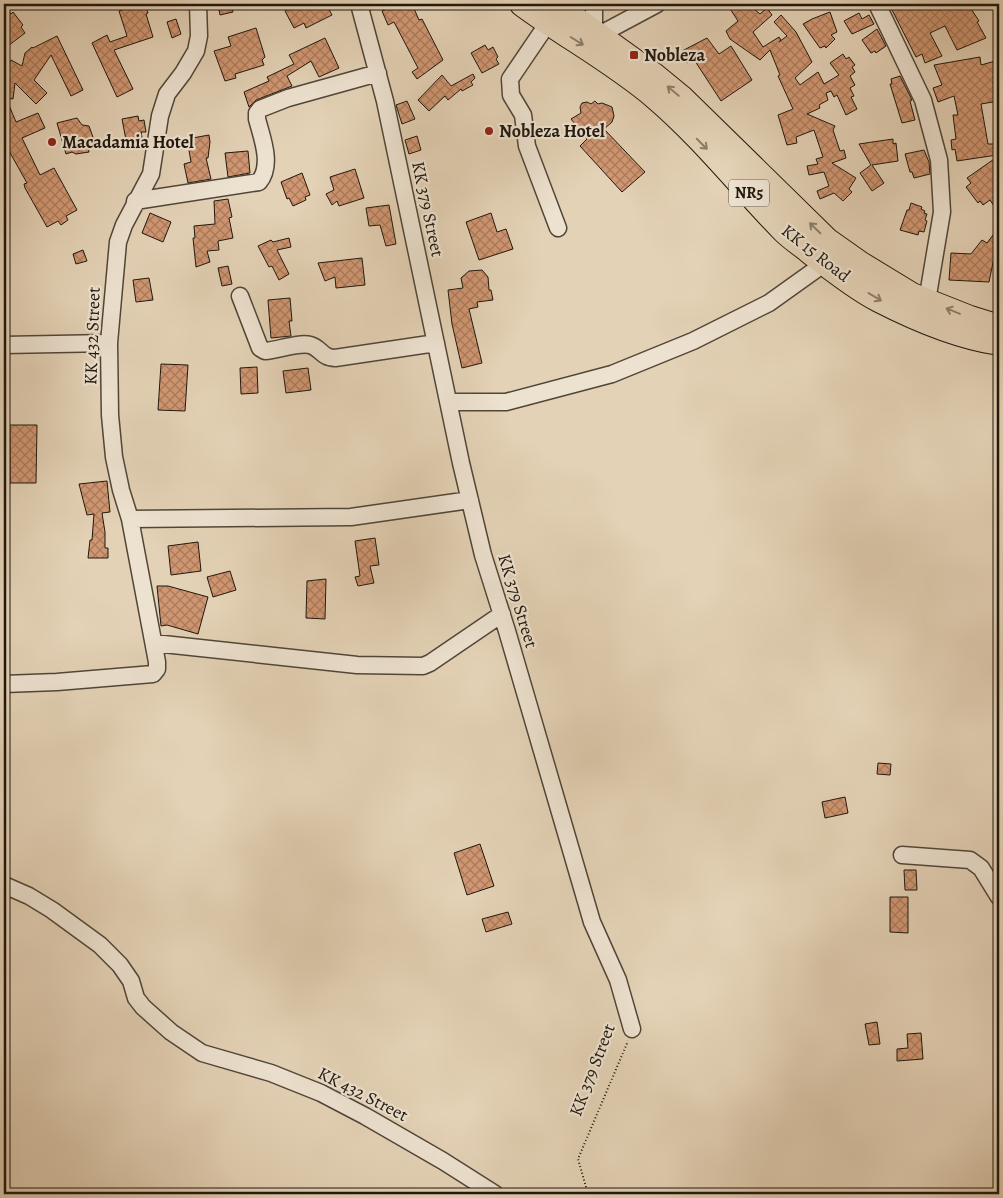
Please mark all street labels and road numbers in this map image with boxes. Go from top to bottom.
street label: KK 379 Street [406,159,450,259]
road number: NR5 [729,180,769,207]
street label: KK 15 Road [777,219,856,288]
street label: KK 432 Street [78,286,106,385]
street label: KK 379 Street [492,551,544,651]
street label: KK 379 Street [563,1020,621,1120]
street label: KK 432 Street [314,1061,412,1127]

